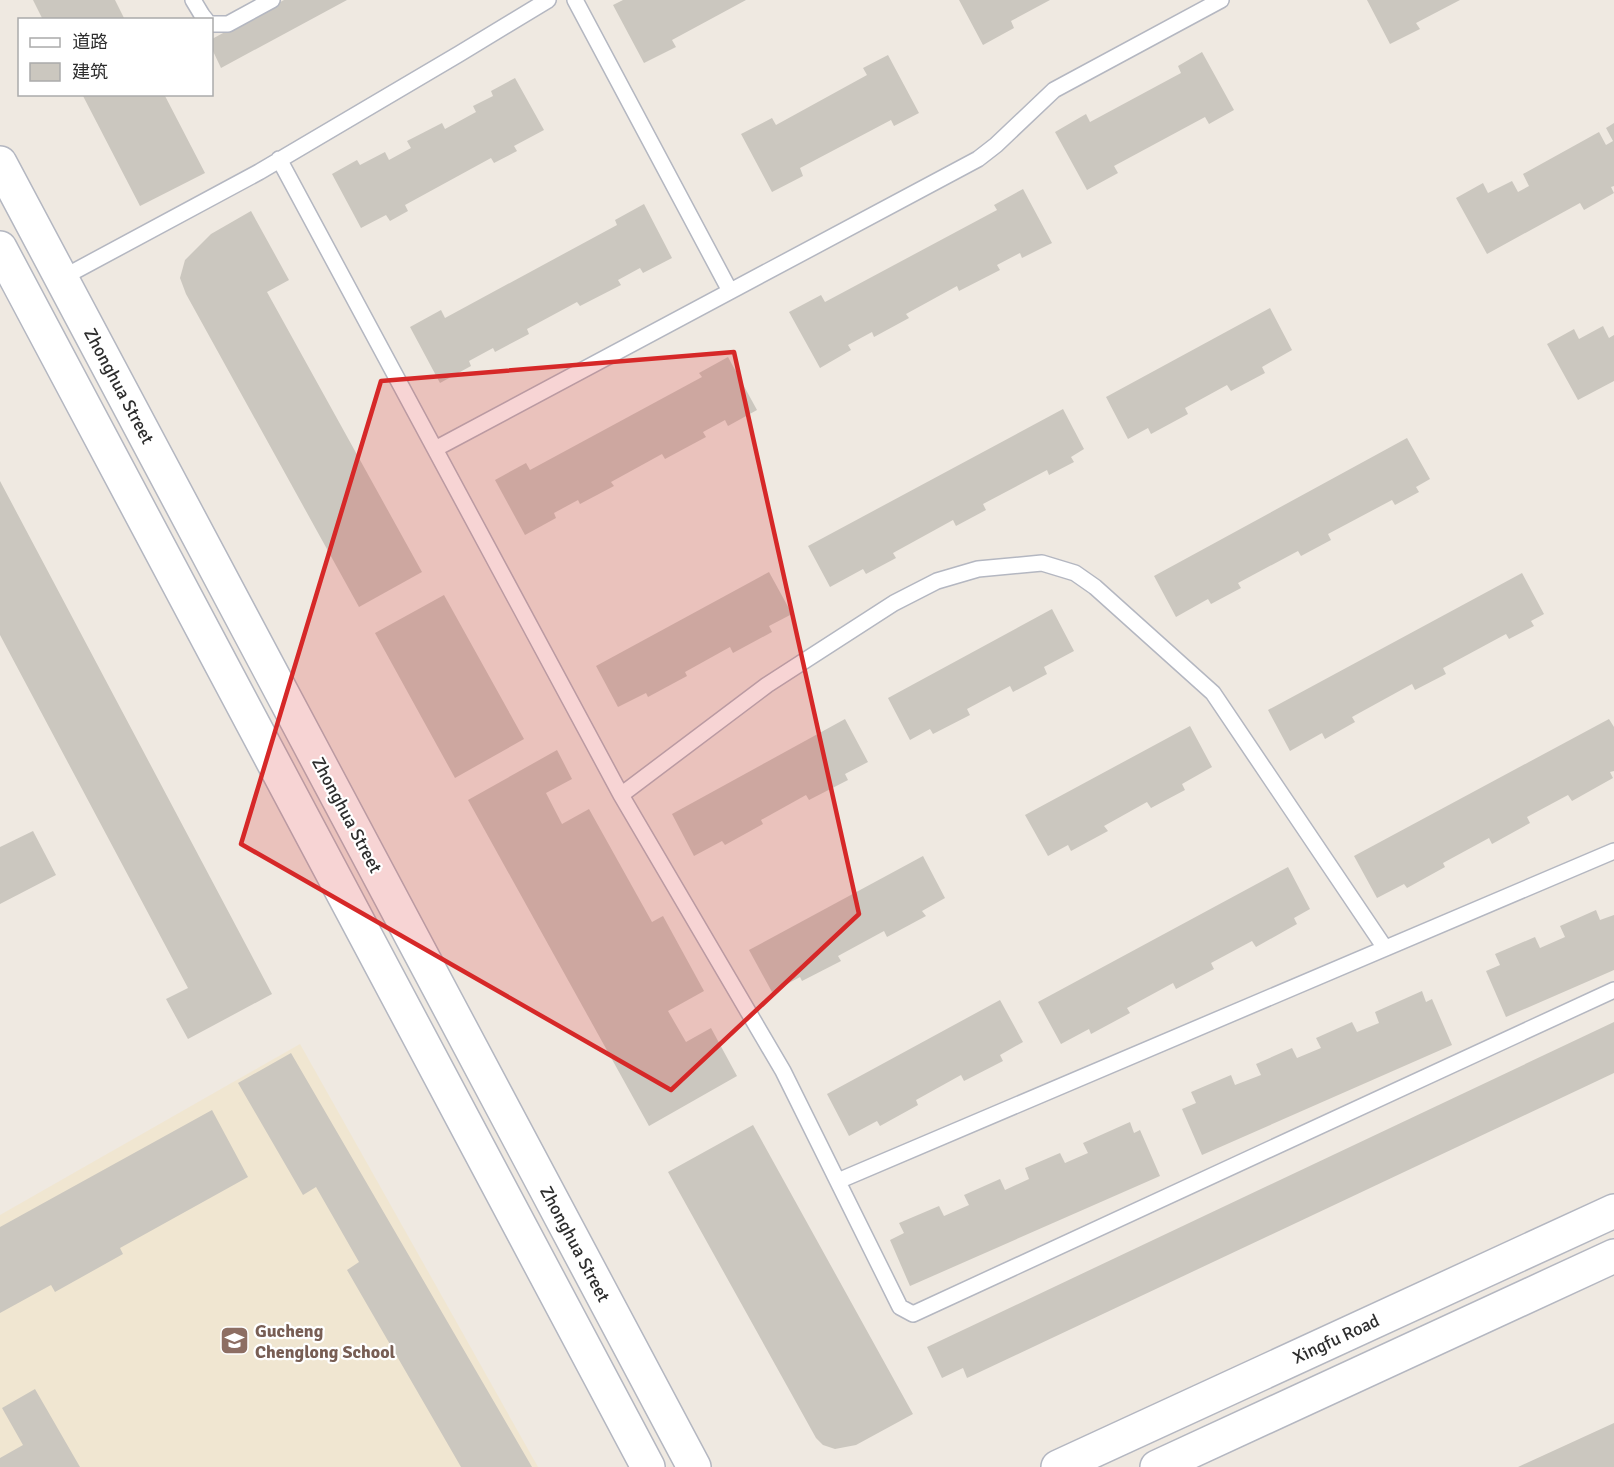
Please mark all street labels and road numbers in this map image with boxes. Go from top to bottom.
street label: Zhonghua Street [79,324,159,448]
street label: Zhonghua Street [307,753,387,877]
street label: Zhonghua Street [535,1182,615,1306]
street label: Xingfu Road [1289,1309,1383,1369]

